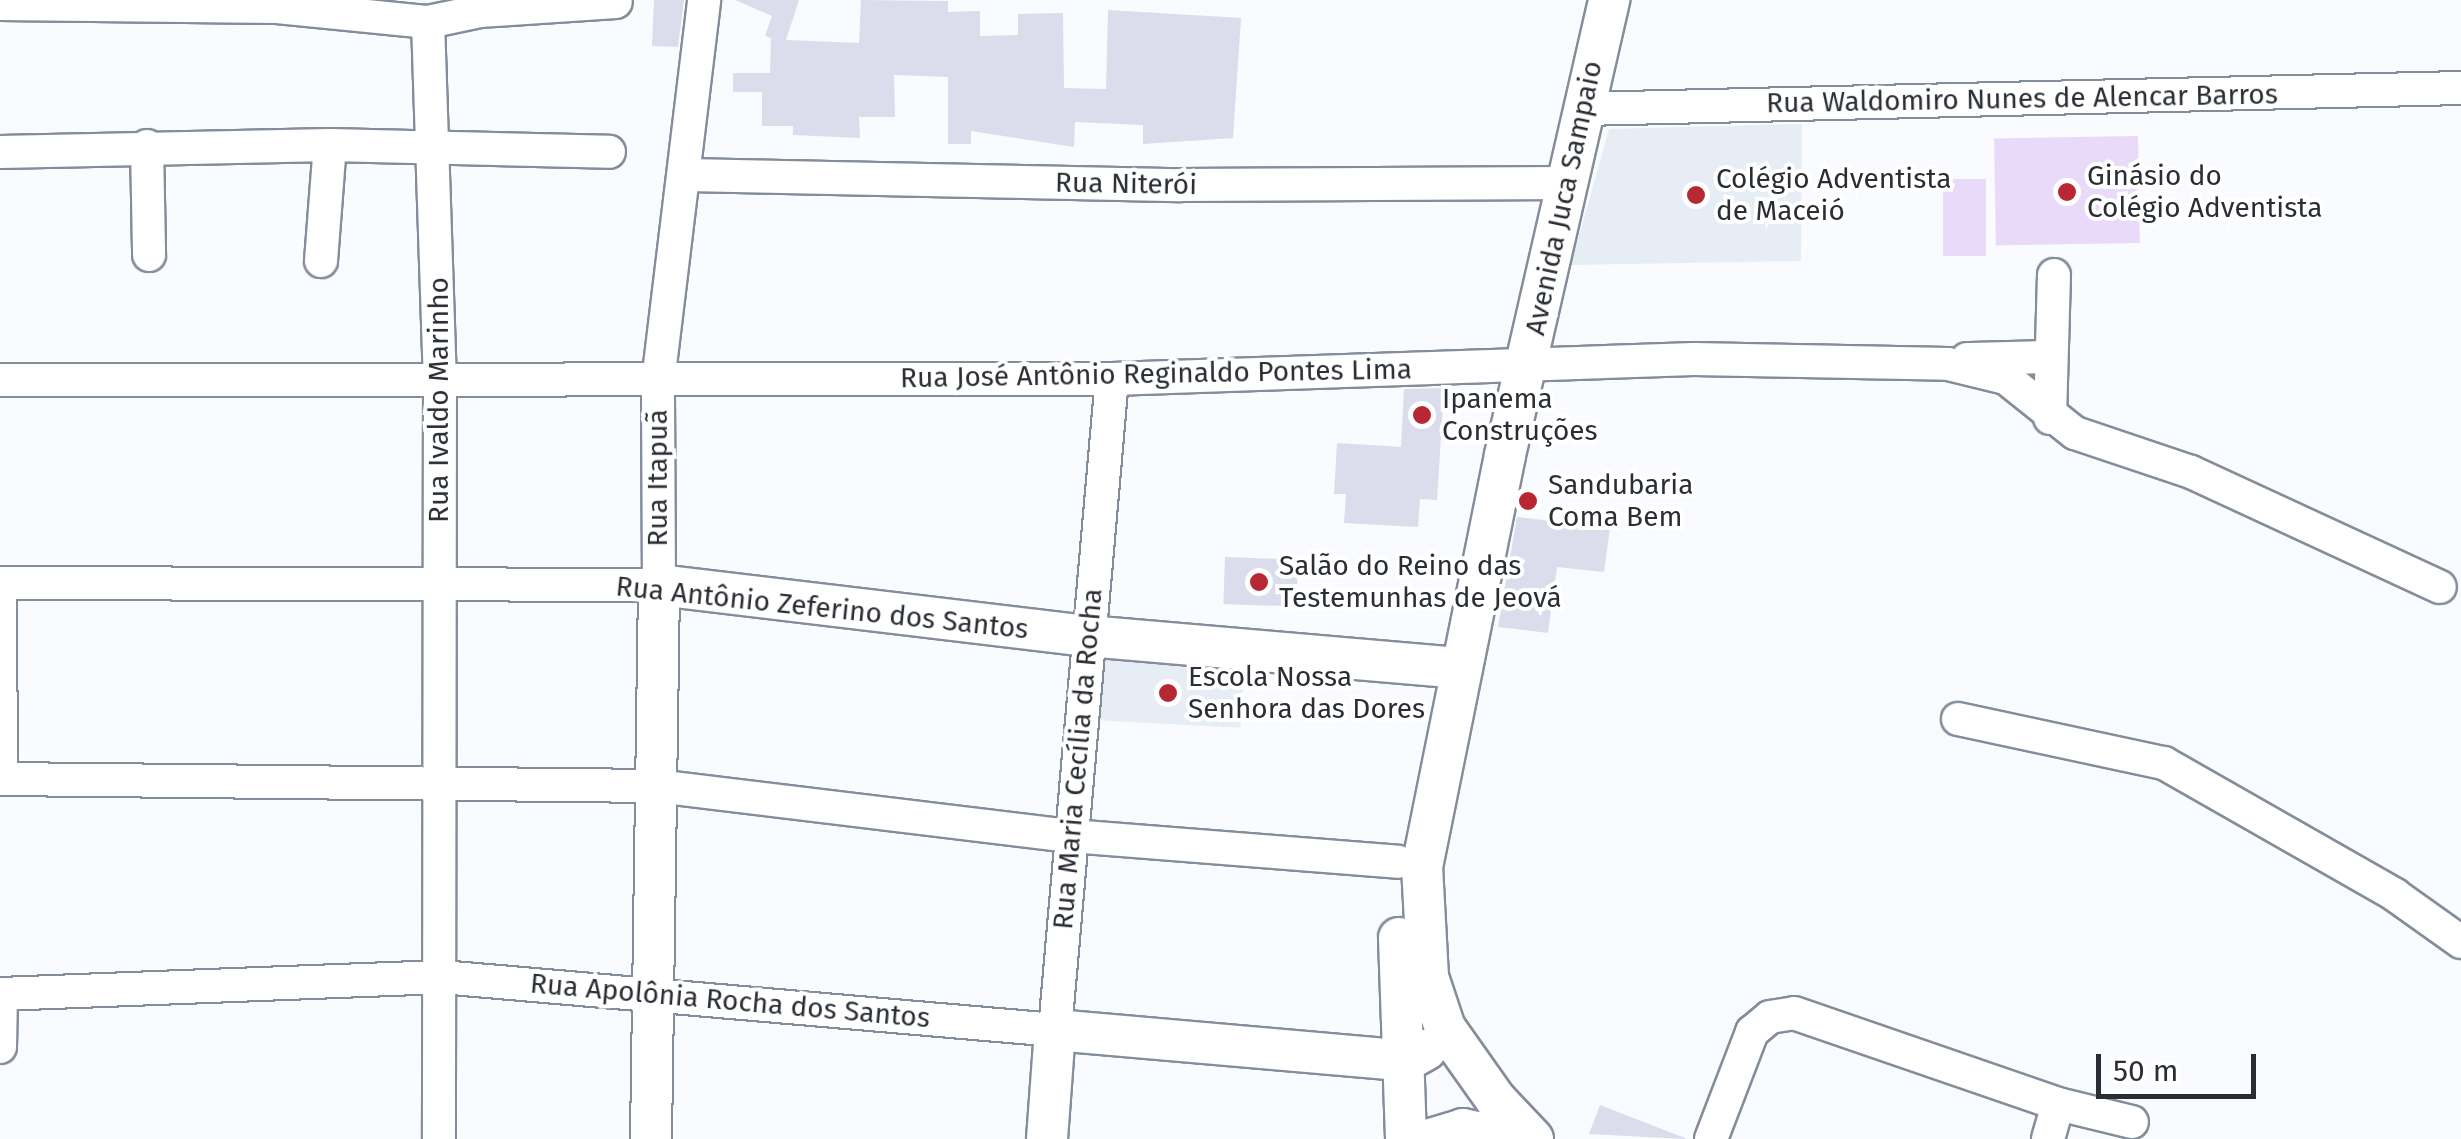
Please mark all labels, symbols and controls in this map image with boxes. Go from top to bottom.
street label: Avenida Juca Sampaio [1519,58,1609,338]
street label: Rua Waldomiro Nunes de Alencar Barros [1766,78,2278,120]
place label: Ginásio do Colégio Adventista [2087,159,2322,225]
place label: Colégio Adventista de Maceió [1716,162,1951,228]
street label: Rua Niterói [1055,166,1197,202]
marker: Ginásio do Colégio Adventista [2056,181,2078,203]
marker: Colégio Adventista de Maceió [1685,184,1707,206]
street label: Rua Ivaldo Marinho [422,277,456,523]
street label: Rua José Antônio Reginaldo Pontes Lima [900,353,1412,395]
place label: Ipanema Construções [1442,382,1598,448]
marker: Ipanema Construções [1411,404,1433,426]
street label: Rua Itapuã [641,409,675,547]
place label: Sandubaria Coma Bem [1548,468,1693,534]
marker: Sandubaria Coma Bem [1517,490,1539,512]
place label: Salão do Reino das Testemunhas de Jeová [1279,549,1562,615]
street label: Rua Antônio Zeferino dos Santos [614,570,1030,646]
marker: Salão do Reino das Testemunhas de Jeová [1248,571,1270,593]
street label: Rua Maria Cecília da Rocha [1046,587,1110,931]
place label: Escola Nossa Senhora das Dores [1188,660,1425,726]
marker: Escola Nossa Senhora das Dores [1157,682,1179,704]
street label: Rua Apolônia Rocha dos Santos [529,967,931,1035]
scale bar [2101,1034,2261,1096]
text: 50 m [2113,1053,2178,1089]

